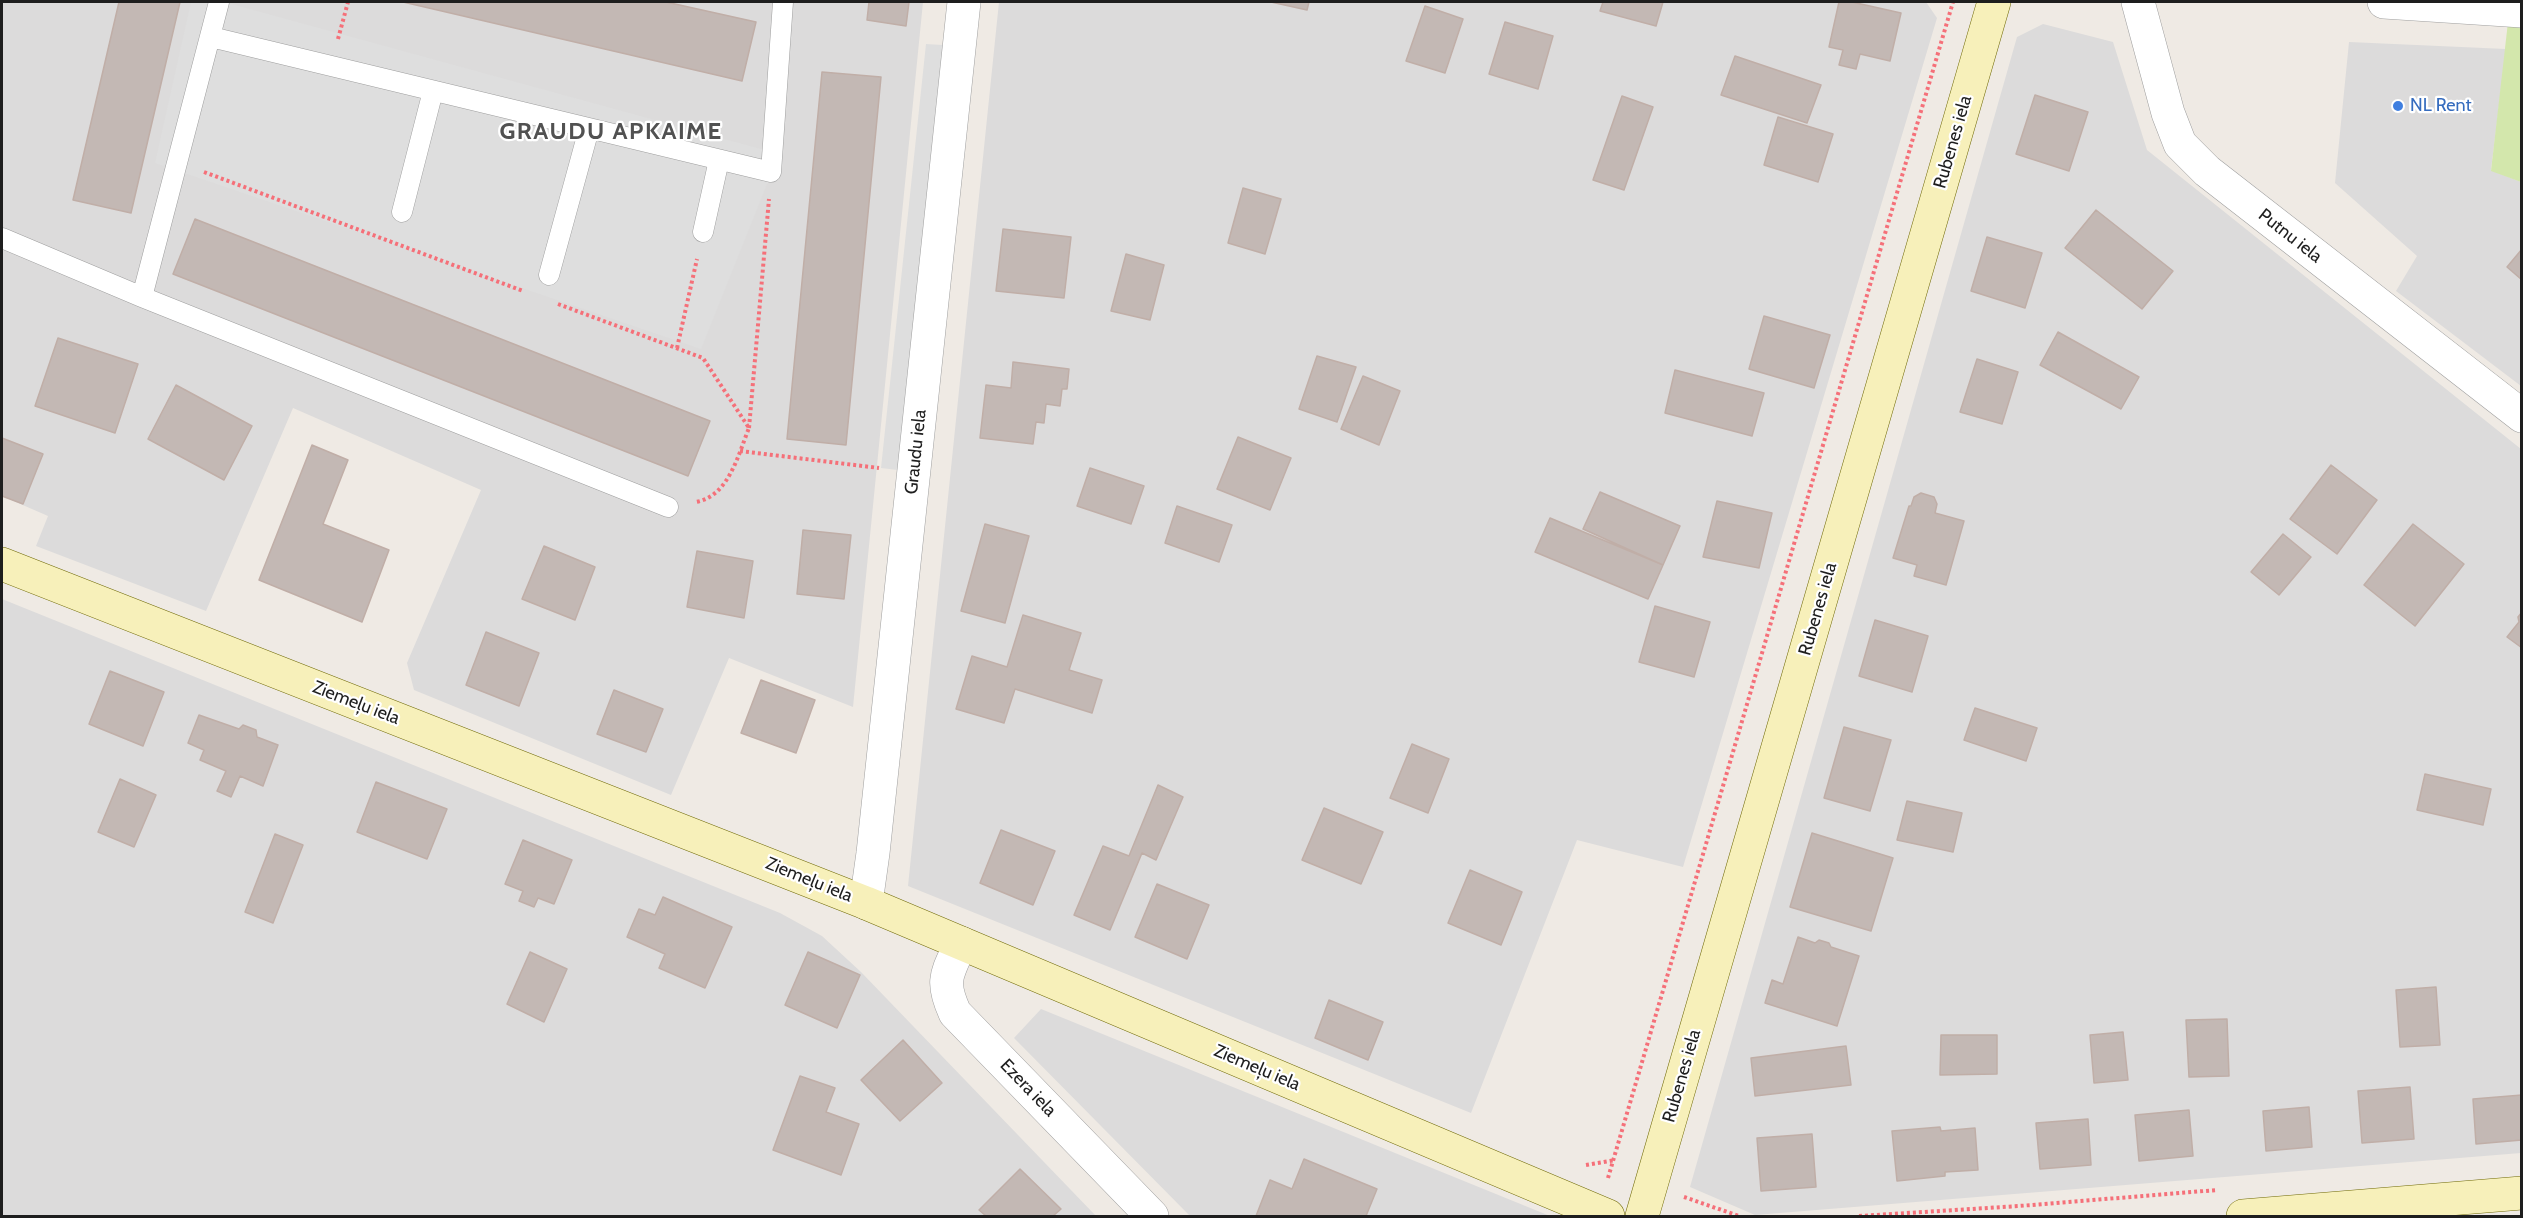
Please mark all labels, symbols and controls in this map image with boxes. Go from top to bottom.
street label: Rubenes iela [1929,93,1977,191]
place label: NL Rent [2410,95,2471,117]
marker: NL Rent [2391,99,2405,113]
district label: GRAUDU APKAIME [499,118,723,146]
street label: Putnu iela [2254,204,2326,268]
street label: Graudu iela [901,409,931,495]
street label: Rubenes iela [1794,560,1842,658]
street label: Ziemeļu iela [309,677,403,729]
street label: Ziemeļu iela [763,853,855,907]
street label: Rubenes iela [1658,1027,1706,1125]
street label: Ziemeļu iela [1211,1040,1303,1096]
street label: Ezera iela [995,1055,1061,1121]

